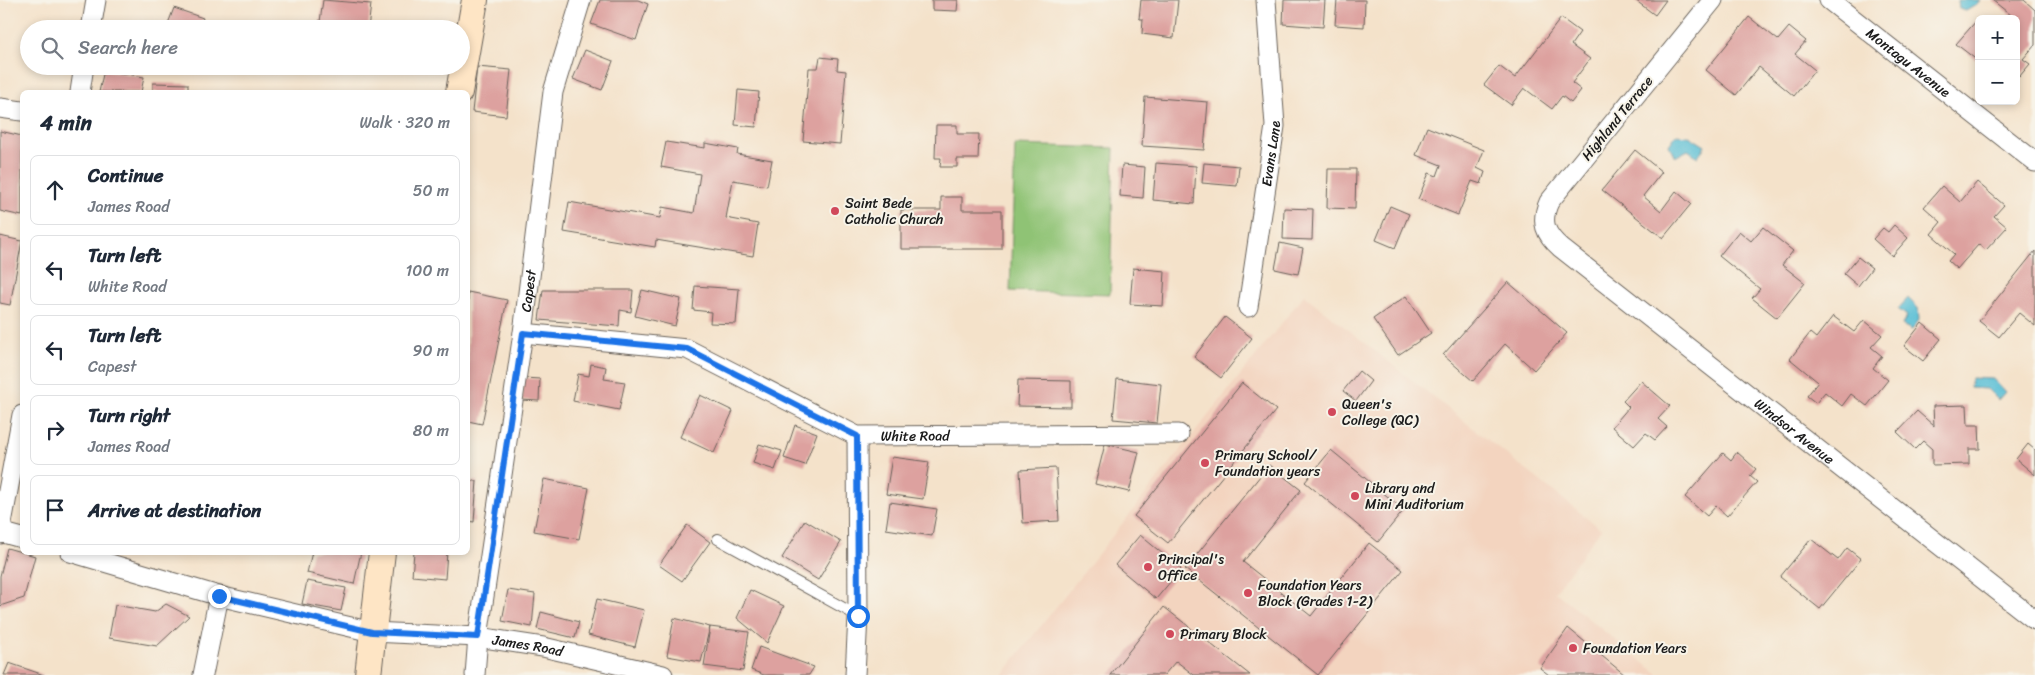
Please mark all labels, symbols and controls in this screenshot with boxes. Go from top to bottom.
map controls [1975,15,2020,105]
button: + [1975,15,2020,60]
search box [20,20,470,75]
street label: Montagu Avenue [1860,21,1956,104]
text: Search here [78,31,178,64]
icon: search [38,34,66,62]
button: − [1975,60,2020,105]
street label: Highland Terrace [1575,70,1660,166]
text: 4 min [40,104,92,142]
text: Walk · 320 m [359,108,450,137]
street label: Evans Lane [1254,120,1288,188]
text: Continue [88,159,164,192]
icon: ahead [41,176,69,204]
text: 50 m [413,176,449,205]
place label: Saint Bede Catholic Church [845,191,943,232]
text: James Road [88,192,170,221]
marker: Saint Bede Catholic Church [829,205,841,217]
text: Turn left [88,239,161,272]
icon: left [41,256,69,284]
text: 100 m [405,256,449,285]
street label: Capest [514,267,544,313]
text: White Road [88,272,167,301]
text: Turn left [88,319,161,352]
icon: left [41,336,69,364]
text: 90 m [413,336,449,365]
text: Capest [88,352,137,381]
place label: Queen's College (QC) [1342,392,1419,433]
street label: Windsor Avenue [1748,392,1840,471]
text: Turn right [88,399,170,432]
marker: Queen's College (QC) [1326,406,1338,418]
icon: right [41,416,69,444]
text: 80 m [413,416,449,445]
street label: White Road [881,423,951,449]
text: James Road [88,432,170,461]
place label: Primary School/ Foundation years [1215,443,1321,484]
marker: Primary School/ Foundation years [1199,457,1211,469]
place label: Library and Mini Auditorium [1365,476,1464,517]
marker: Library and Mini Auditorium [1349,490,1361,502]
text: Arrive at destination [88,494,261,527]
icon: arrive [41,496,69,524]
place label: Principal's Office [1158,547,1224,588]
marker: Principal's Office [1142,561,1154,573]
place label: Foundation Years Block (Grades 1-2) [1258,573,1373,614]
route end [208,585,231,608]
marker: Foundation Years Block (Grades 1-2) [1242,587,1254,599]
route start [847,605,870,628]
place label: Primary Block [1180,622,1267,647]
street label: James Road [489,627,567,665]
marker: Primary Block [1164,628,1176,640]
place label: Foundation Years [1583,636,1687,661]
marker: Foundation Years [1567,642,1579,654]

